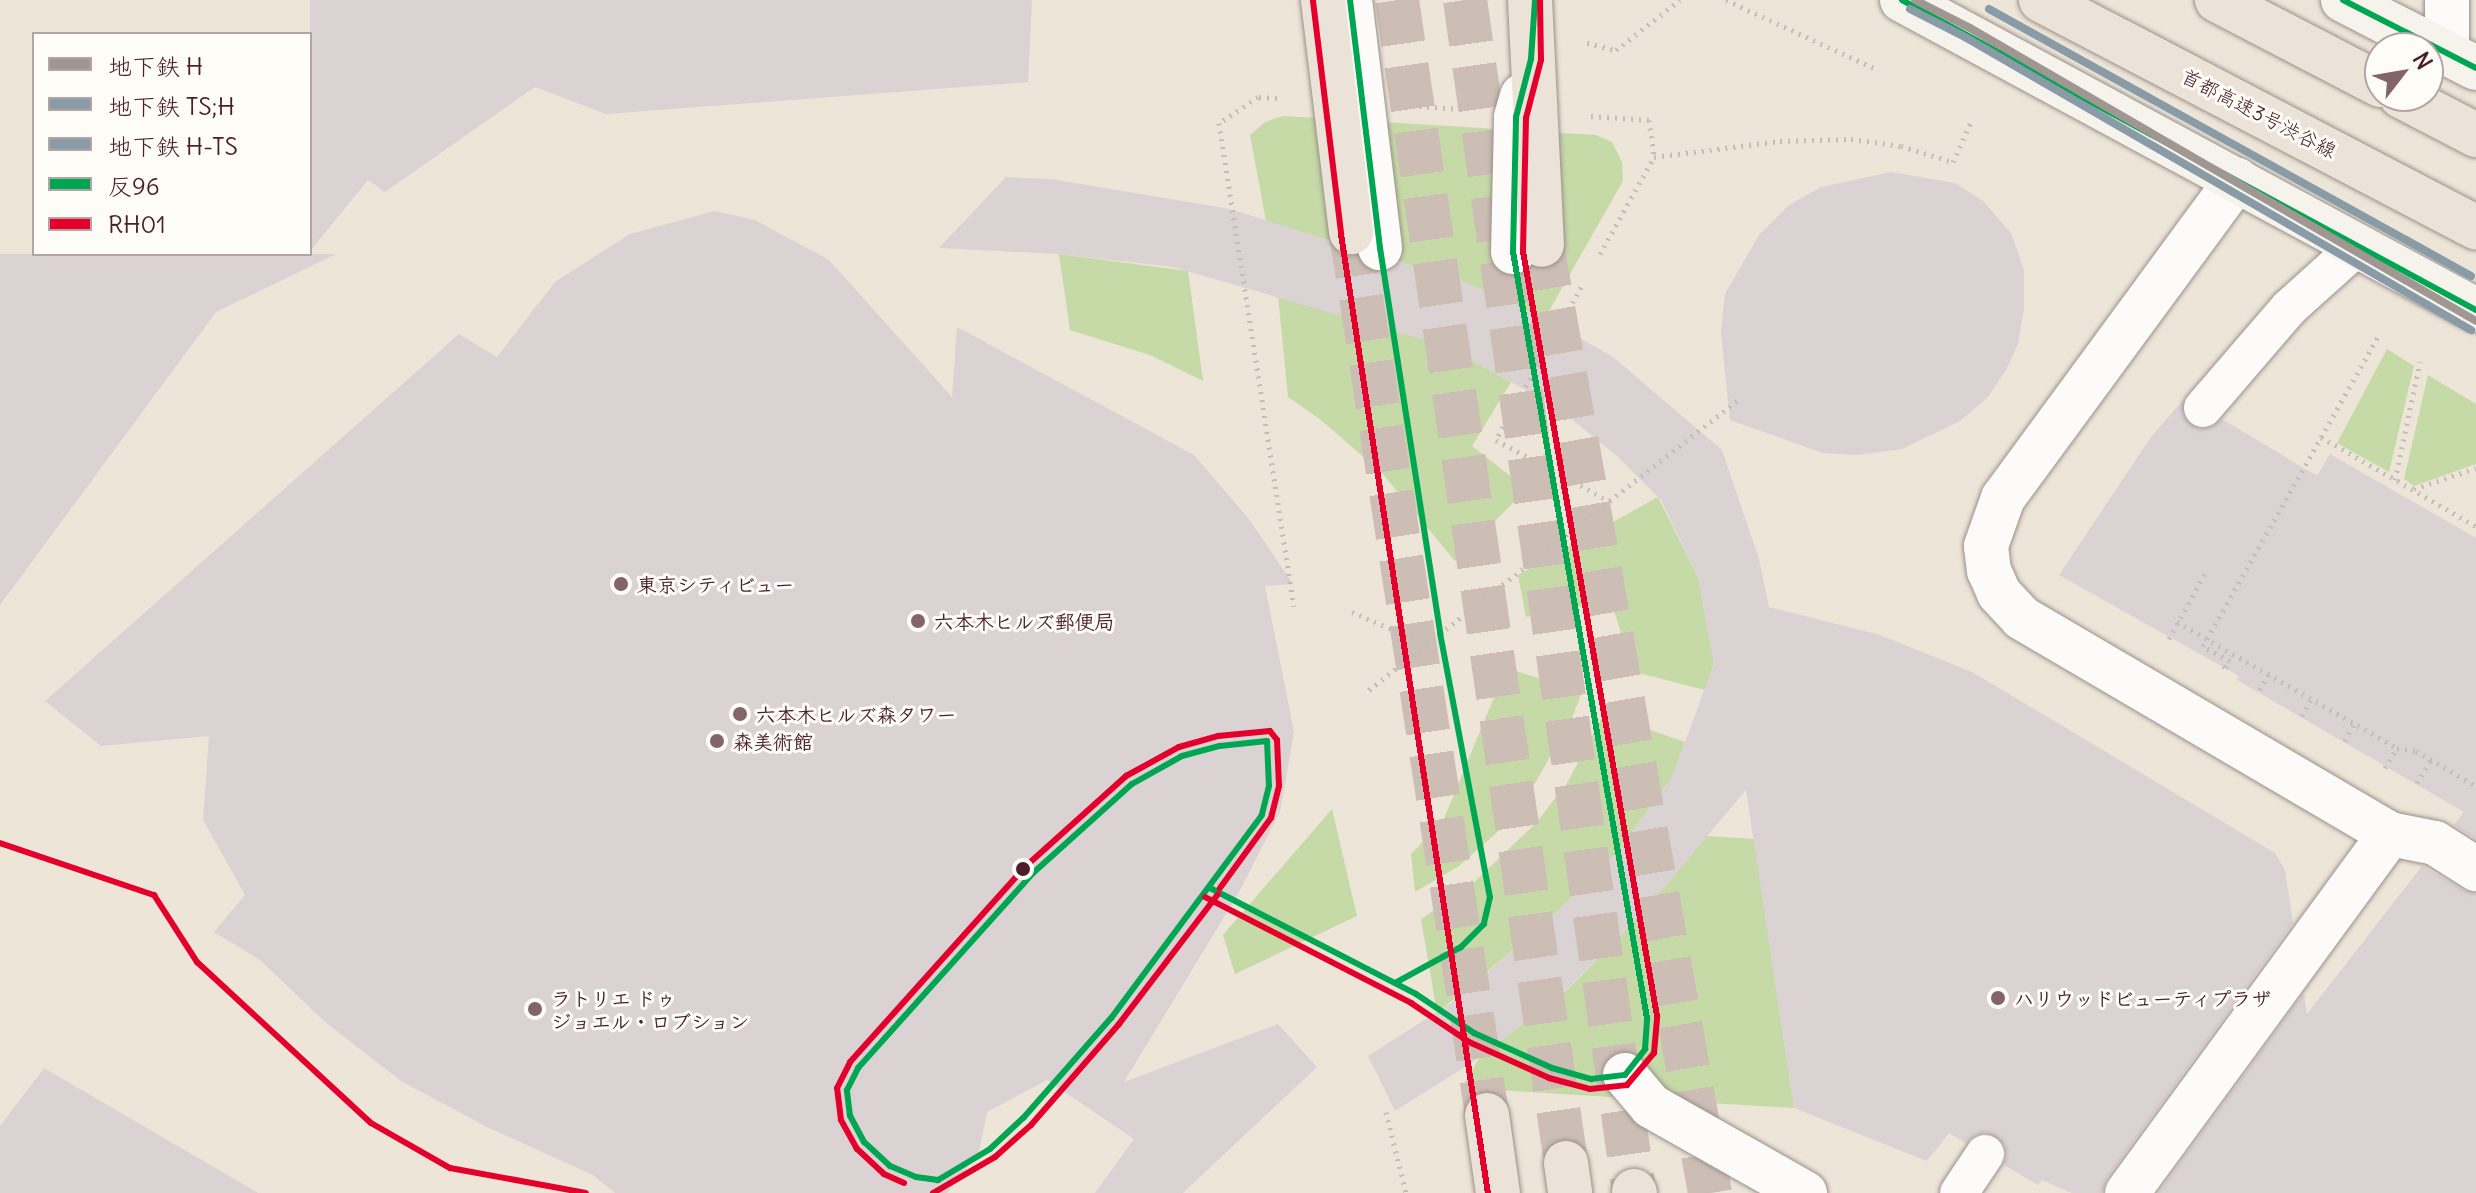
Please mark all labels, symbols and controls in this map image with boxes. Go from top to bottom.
legend [32,32,312,256]
north arrow [2364,32,2444,112]
text: N [2407,47,2439,74]
text: 地下鉄 H [108,51,203,81]
street label: 首都高速3号渋谷線 [2177,63,2341,163]
text: 地下鉄 TS;H [108,91,235,121]
text: 地下鉄 H-TS [108,131,238,161]
text: 反96 [108,171,160,201]
text: RH01 [108,209,166,239]
place label: 東京シティビュー [637,572,797,596]
marker: 東京シティビュー [612,575,630,593]
place label: 六本木ヒルズ郵便局 [934,609,1114,633]
marker: 六本木ヒルズ郵便局 [909,612,927,630]
place label: 六本木ヒルズ森タワー [756,702,956,726]
marker: 六本木ヒルズ森タワー [731,705,749,723]
place label: 森美術館 [733,729,813,753]
marker: 森美術館 [708,732,726,750]
unlabelled marker [1015,861,1031,877]
place label: ラトリエ ドゥ ジョエル・ロブション [551,986,751,1033]
place label: ハリウッドビューティプラザ [2014,986,2274,1010]
marker: ハリウッドビューティプラザ [1989,989,2007,1007]
marker: ラトリエ ドゥ ジョエル・ロブション [526,1000,544,1018]

